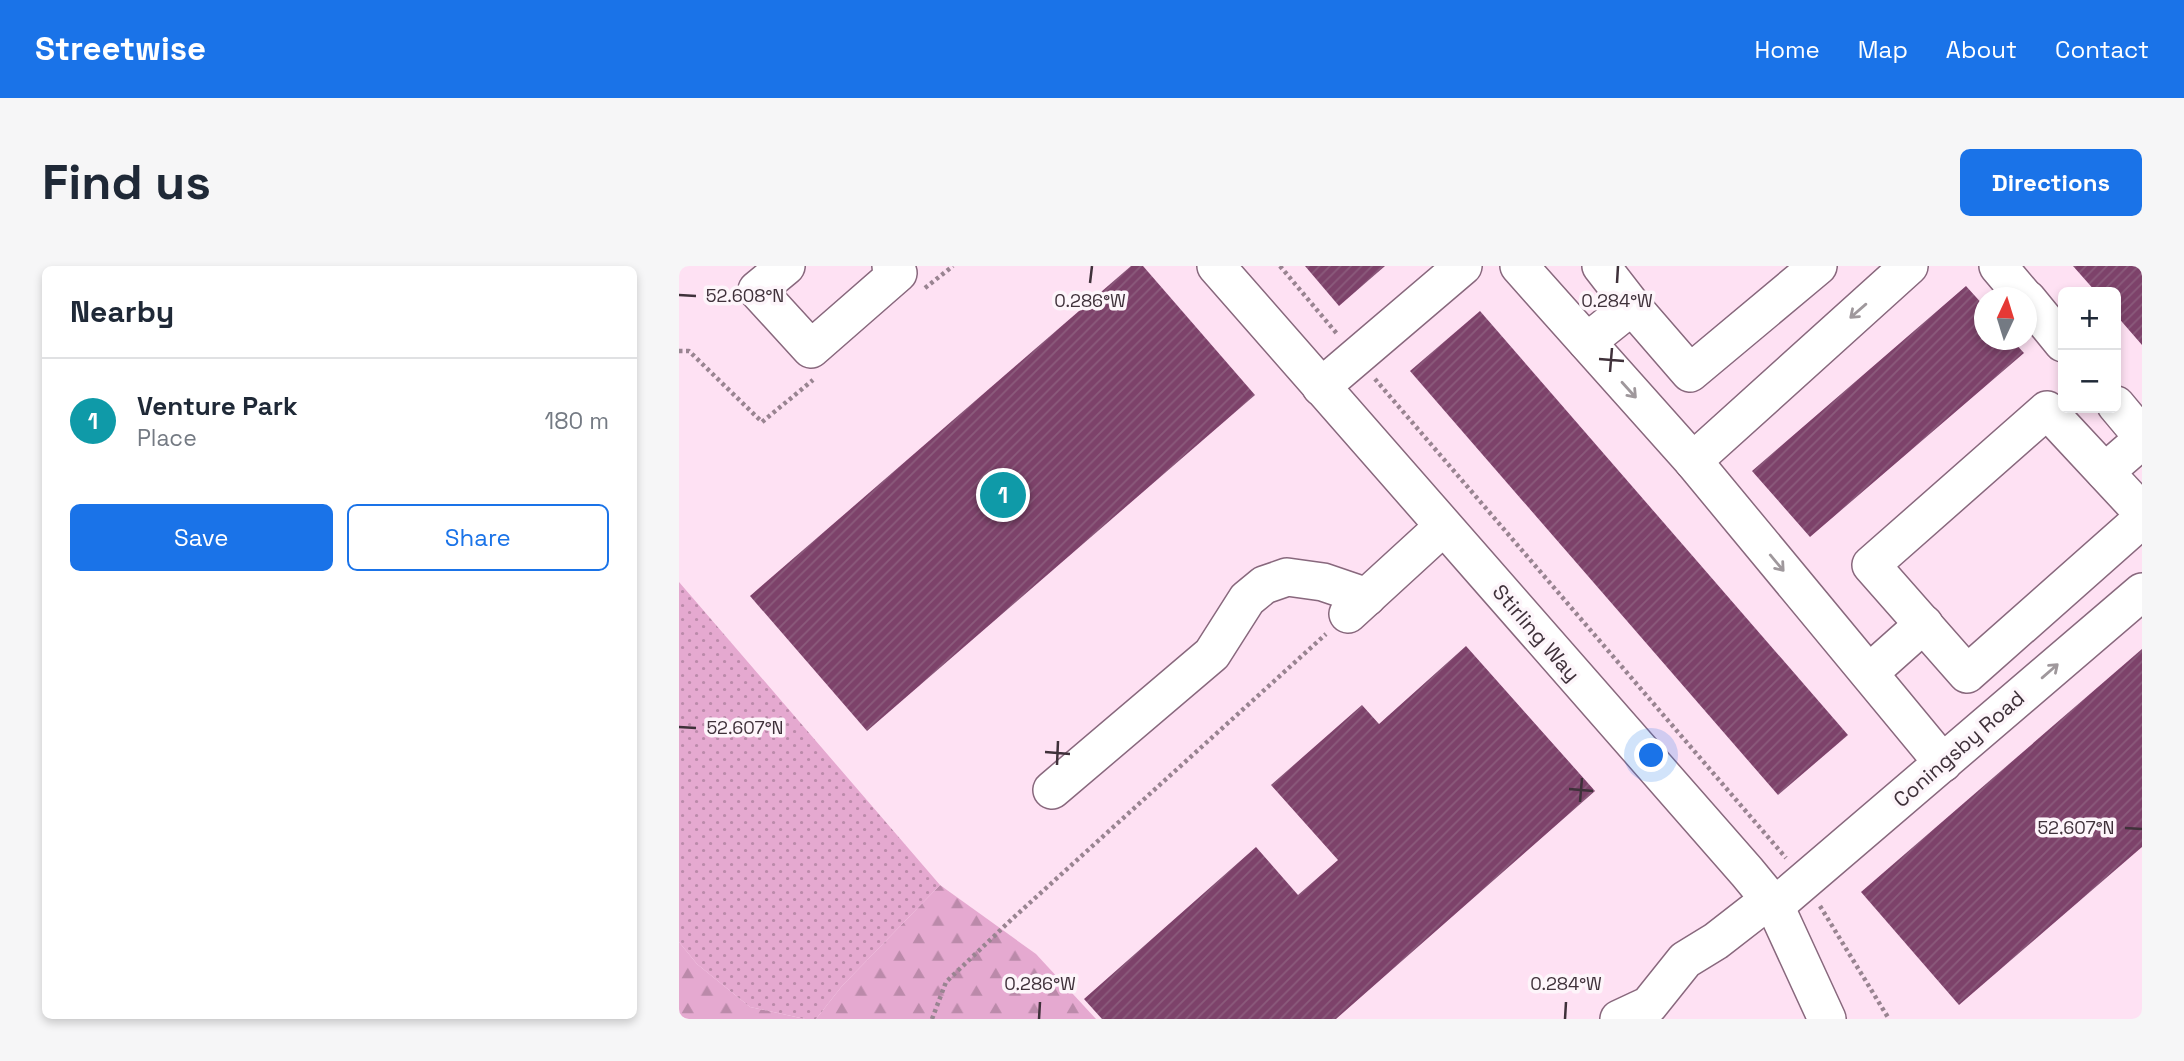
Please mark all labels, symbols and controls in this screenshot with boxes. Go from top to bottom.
text: Streetwise [35,28,206,70]
text: Home [1754,34,1820,65]
text: Map [1858,34,1908,65]
text: About [1946,34,2017,65]
text: Contact [2055,34,2149,65]
button: Directions [1960,149,2142,216]
text: Find us [42,151,211,213]
text: 52.608°N [706,284,784,307]
north arrow [1974,287,2037,350]
map controls [2058,287,2121,413]
button: + [2058,287,2121,350]
text: 0.286°W [1054,289,1126,312]
text: 0.284°W [1581,289,1653,312]
text: Nearby [70,292,174,331]
one-way arrow [1849,303,1867,319]
button: − [2058,350,2121,413]
one-way arrow [1621,381,1638,398]
text: Venture Park [137,389,298,423]
text: 1 [88,406,98,436]
text: 180 m [545,406,609,436]
text: Place [137,423,197,453]
pin: 1 [980,469,1026,521]
button: Save [70,504,333,571]
button: Share [347,504,609,571]
one-way arrow [1769,553,1785,571]
street label: Stirling Way [1487,578,1586,687]
one-way arrow [2041,663,2059,679]
street label: Coningsby Road [1887,684,2030,813]
text: 52.607°N [706,716,784,739]
your location [1634,738,1668,772]
text: 52.607°N [2037,816,2115,839]
text: 0.286°W [1004,972,1076,995]
text: 0.284°W [1530,972,1602,995]

